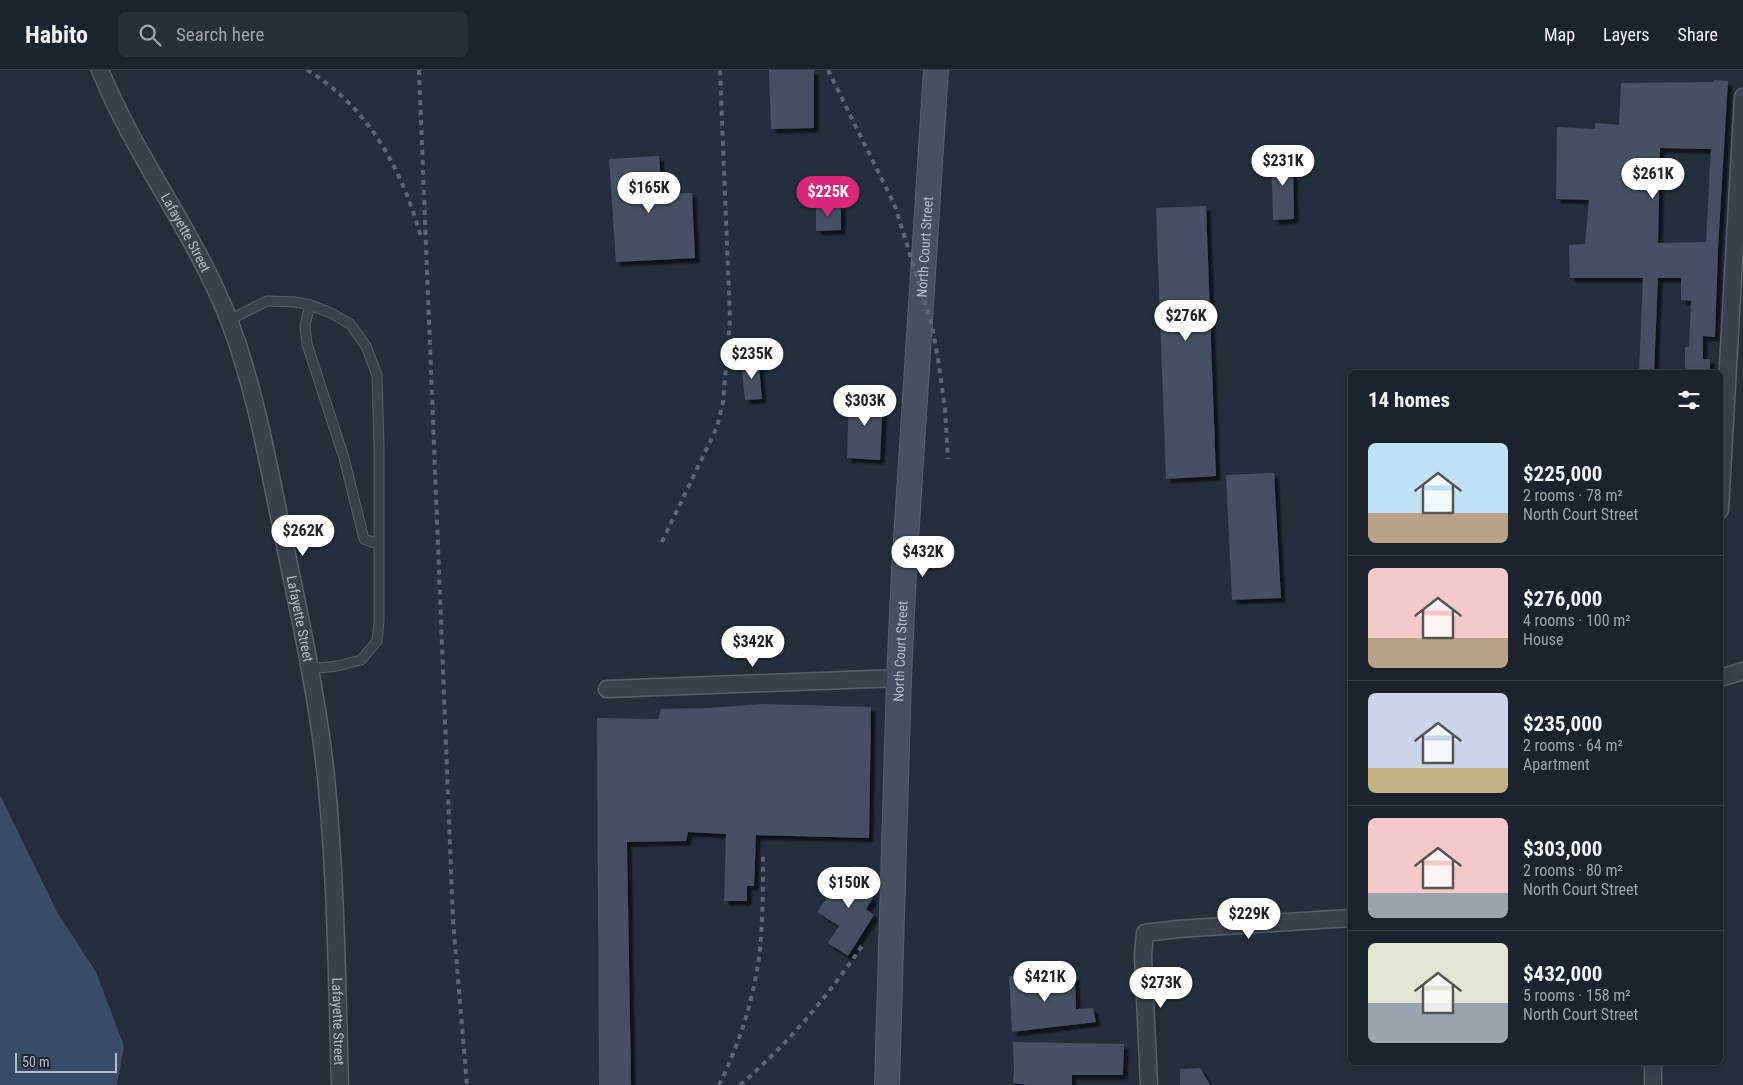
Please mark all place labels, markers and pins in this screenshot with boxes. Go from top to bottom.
pin: $231K [1248,144,1318,187]
pin: $261K [1618,158,1688,200]
pin: $165K [614,172,684,214]
pin: $225K [793,176,863,218]
pin: $276K [1151,300,1221,342]
pin: $235K [717,338,787,380]
pin: $303K [830,384,900,427]
pin: $262K [268,514,338,557]
pin: $432K [888,536,958,578]
pin: $342K [718,626,788,668]
pin: $150K [814,866,884,909]
pin: $229K [1214,898,1284,940]
pin: $421K [1010,960,1080,1003]
pin: $273K [1126,966,1196,1009]

